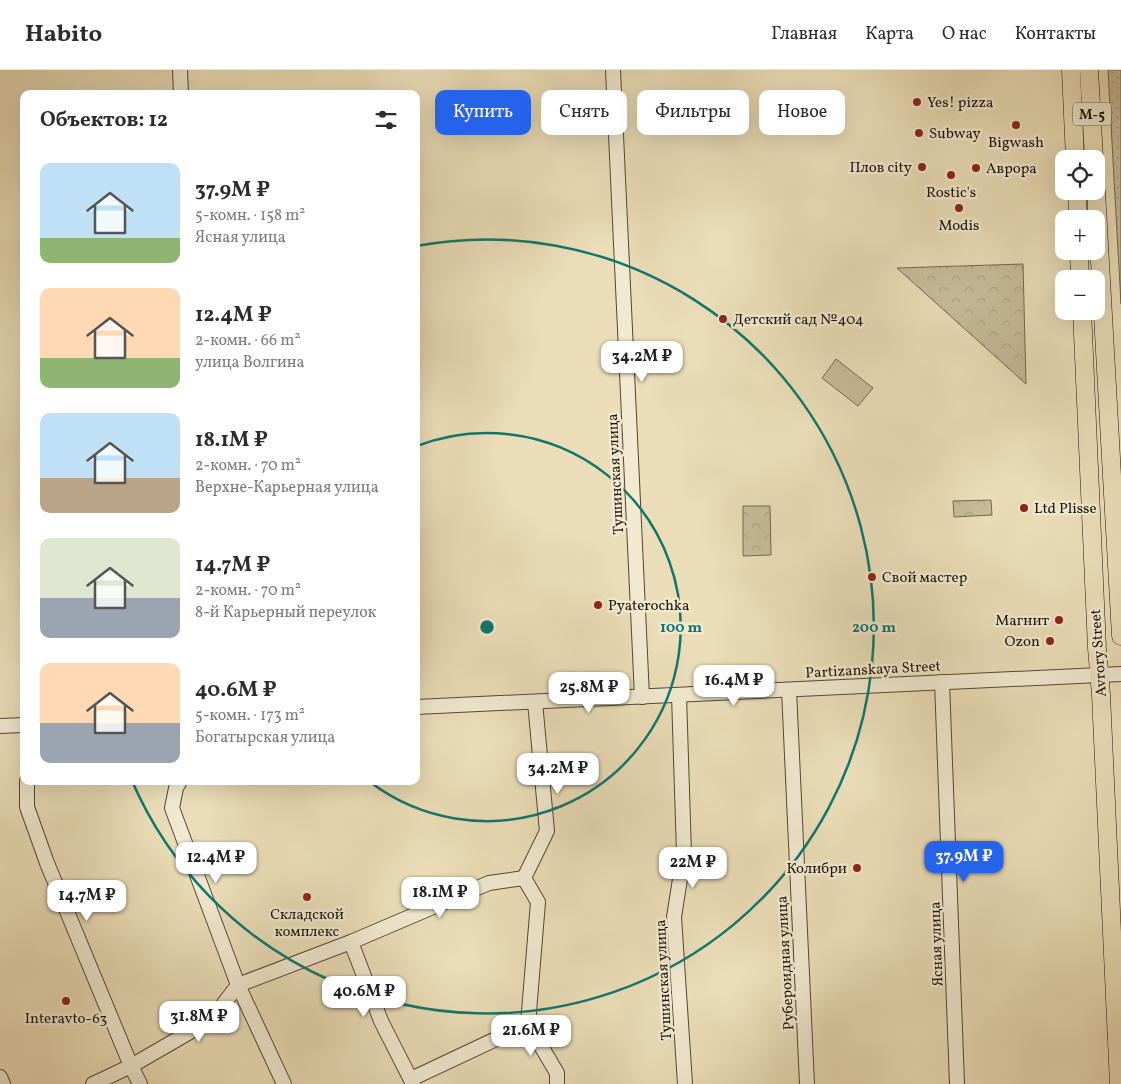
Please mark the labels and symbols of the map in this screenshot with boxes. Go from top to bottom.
place label: Yes! pizza [927,93,993,114]
marker: Yes! pizza [911,96,923,108]
road number: М-5 [1073,103,1111,126]
marker: Bigwash [1010,119,1022,131]
place label: Subway [929,124,981,145]
marker: Subway [913,127,925,139]
place label: Bigwash [988,133,1044,154]
place label: Плов city [849,158,912,179]
place label: Аврора [986,159,1037,180]
marker: Плов city [916,161,928,173]
marker: Аврора [970,162,982,174]
marker: Rostic's [945,169,957,181]
place label: Rostic's [926,183,976,204]
marker: Modis [953,202,965,214]
place label: Modis [938,216,980,237]
place label: Детский сад №404 [733,310,864,331]
marker: Детский сад №404 [717,313,729,325]
pin: 34.2M ₽ [596,340,688,383]
street label: Тушинская улица [603,413,630,535]
place label: Ltd Plisse [1034,499,1097,520]
marker: Ltd Plisse [1018,502,1030,514]
place label: Свой мастер [882,568,967,589]
marker: Свой мастер [866,571,878,583]
place label: Pyaterochka [608,596,689,617]
marker: Pyaterochka [592,599,604,611]
street label: Avrory Street [1086,608,1113,698]
place label: Магнит [995,611,1049,632]
marker: Магнит [1053,614,1065,626]
centre of rings [478,618,496,636]
text: 100 m [660,618,703,639]
text: 200 m [852,618,896,639]
place label: Ozon [1005,632,1040,653]
marker: Ozon [1044,635,1056,647]
street label: Partizanskaya Street [805,656,941,685]
pin: 16.4M ₽ [688,664,780,707]
pin: 25.8M ₽ [543,672,635,714]
pin: 34.2M ₽ [512,752,604,795]
pin: 37.9M ₽ [918,840,1010,883]
pin: 12.4M ₽ [170,842,262,884]
pin: 22M ₽ [658,846,728,889]
place label: Колибри [786,859,847,880]
marker: Колибри [851,862,863,874]
pin: 18.1M ₽ [394,876,486,919]
pin: 14.7M ₽ [41,880,133,922]
marker: Складской комплекс [301,891,313,903]
street label: Рубероидная улица [772,895,801,1031]
street label: Ясная улица [926,901,949,987]
place label: Складской комплекс [270,905,344,943]
street label: Тушинская улица [651,919,678,1041]
pin: 40.6M ₽ [318,976,410,1018]
marker: Interavto-63 [60,995,72,1007]
pin: 31.8M ₽ [153,1000,245,1043]
place label: Interavto-63 [25,1009,107,1030]
pin: 21.6M ₽ [485,1014,577,1057]

